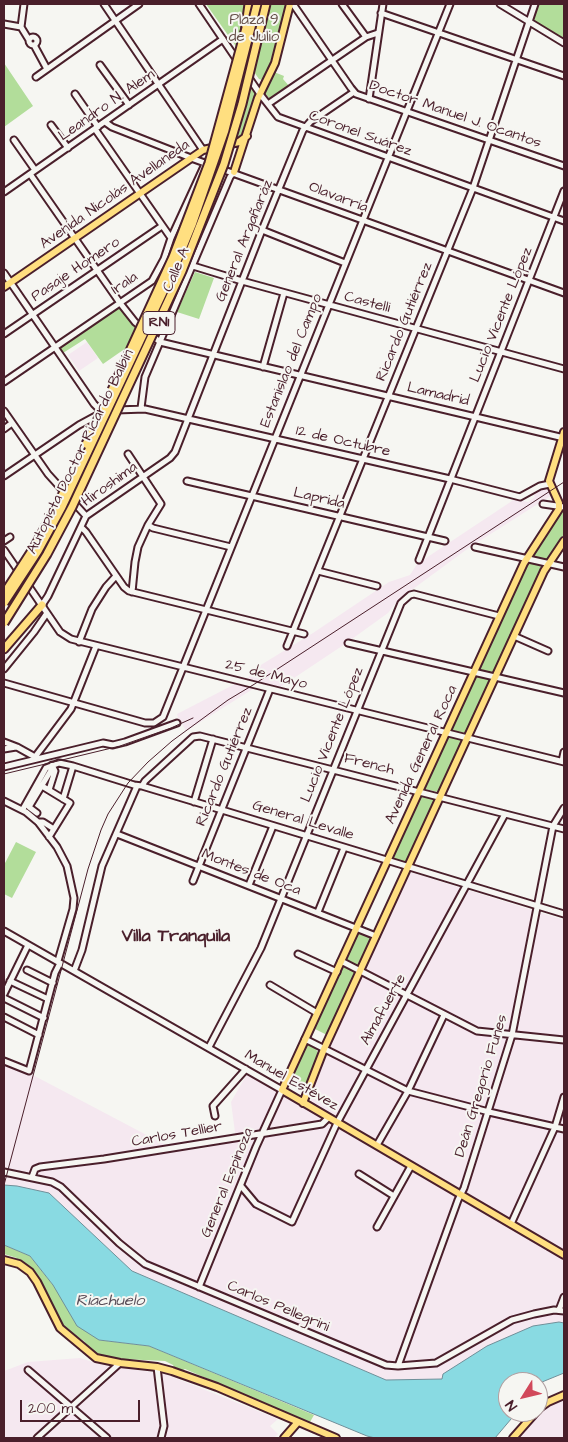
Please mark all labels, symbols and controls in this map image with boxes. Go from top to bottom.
park label: Plaza 9 de Julio [229,12,279,47]
street label: Leandro N. Alem [55,66,159,146]
street label: Doctor Manuel J. Ocantos [367,77,543,153]
street label: Coronel Suárez [306,107,414,161]
street label: Avenida Nicolás Avellaneda [37,136,193,254]
street label: General Argañaráz [212,177,278,305]
street label: Olavarría [306,179,370,217]
street label: Pasaje Homero [28,234,124,306]
street label: Calle A [160,245,194,295]
street label: Lucio Vicente López [467,245,537,385]
street label: Ricardo Gutiérrez [373,260,437,384]
street label: Irala [108,269,142,299]
street label: Castelli [342,288,392,318]
street label: Estanislao del Campo [257,291,327,431]
road number: RN1 [143,312,175,334]
street label: Autopista Doctor Ricardo Balbín [24,347,138,557]
street label: Lamadrid [405,379,471,411]
street label: 12 de Octubre [294,422,392,462]
street label: Hiroshima [79,459,141,511]
street label: Laprida [292,484,346,514]
street label: 25 de Mayo [223,656,309,694]
street label: Lucio Vicente López [298,665,368,805]
street label: Avenida General Roca [382,683,462,827]
street label: Ricardo Gutiérrez [193,705,257,829]
street label: French [342,750,396,780]
street label: General Levalle [250,797,356,845]
street label: Montes de Oca [199,846,303,900]
district label: Villa Tranquila [122,926,230,948]
street label: Almafuerte [357,971,411,1049]
street label: Deán Gregorio Funes [452,1013,512,1159]
street label: Manuel Estévez [241,1047,341,1115]
street label: Carlos Tellier [130,1118,224,1152]
street label: General Espinoza [198,1126,258,1240]
street label: Carlos Pellegrini [224,1277,332,1337]
water label: Riachuelo [76,1292,144,1312]
north arrow [498,1372,548,1422]
scale bar [22,1390,142,1422]
text: N [501,1396,522,1415]
text: 200 m [28,1398,73,1419]

